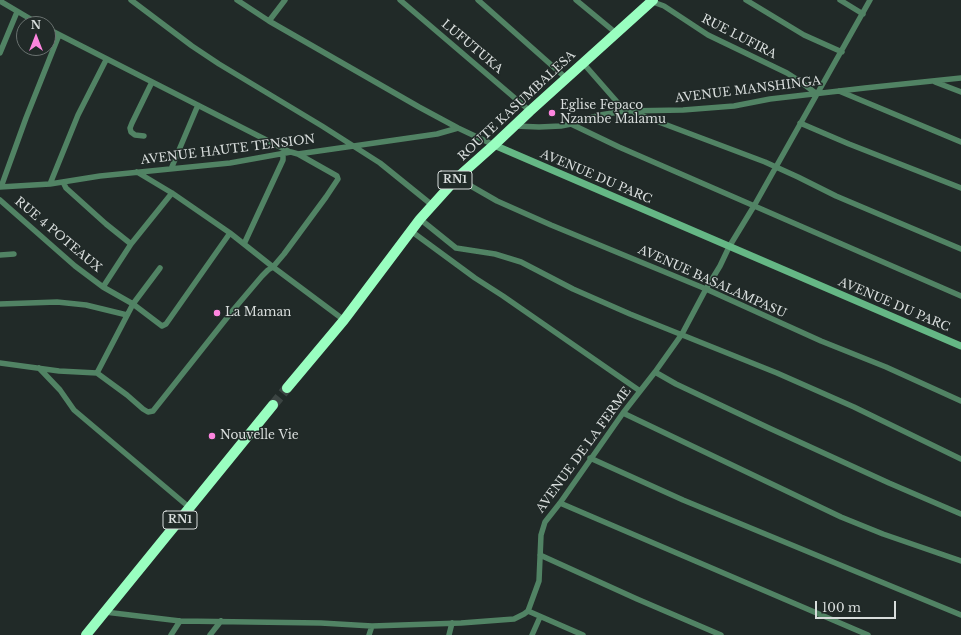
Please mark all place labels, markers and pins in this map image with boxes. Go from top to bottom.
place label: Eglise Fepaco Nzambe Malamu [560,99,666,127]
marker: Eglise Fepaco Nzambe Malamu [547,108,557,118]
place label: La Maman [225,306,291,320]
marker: La Maman [212,308,222,318]
place label: Nouvelle Vie [220,429,299,443]
marker: Nouvelle Vie [207,431,217,441]

